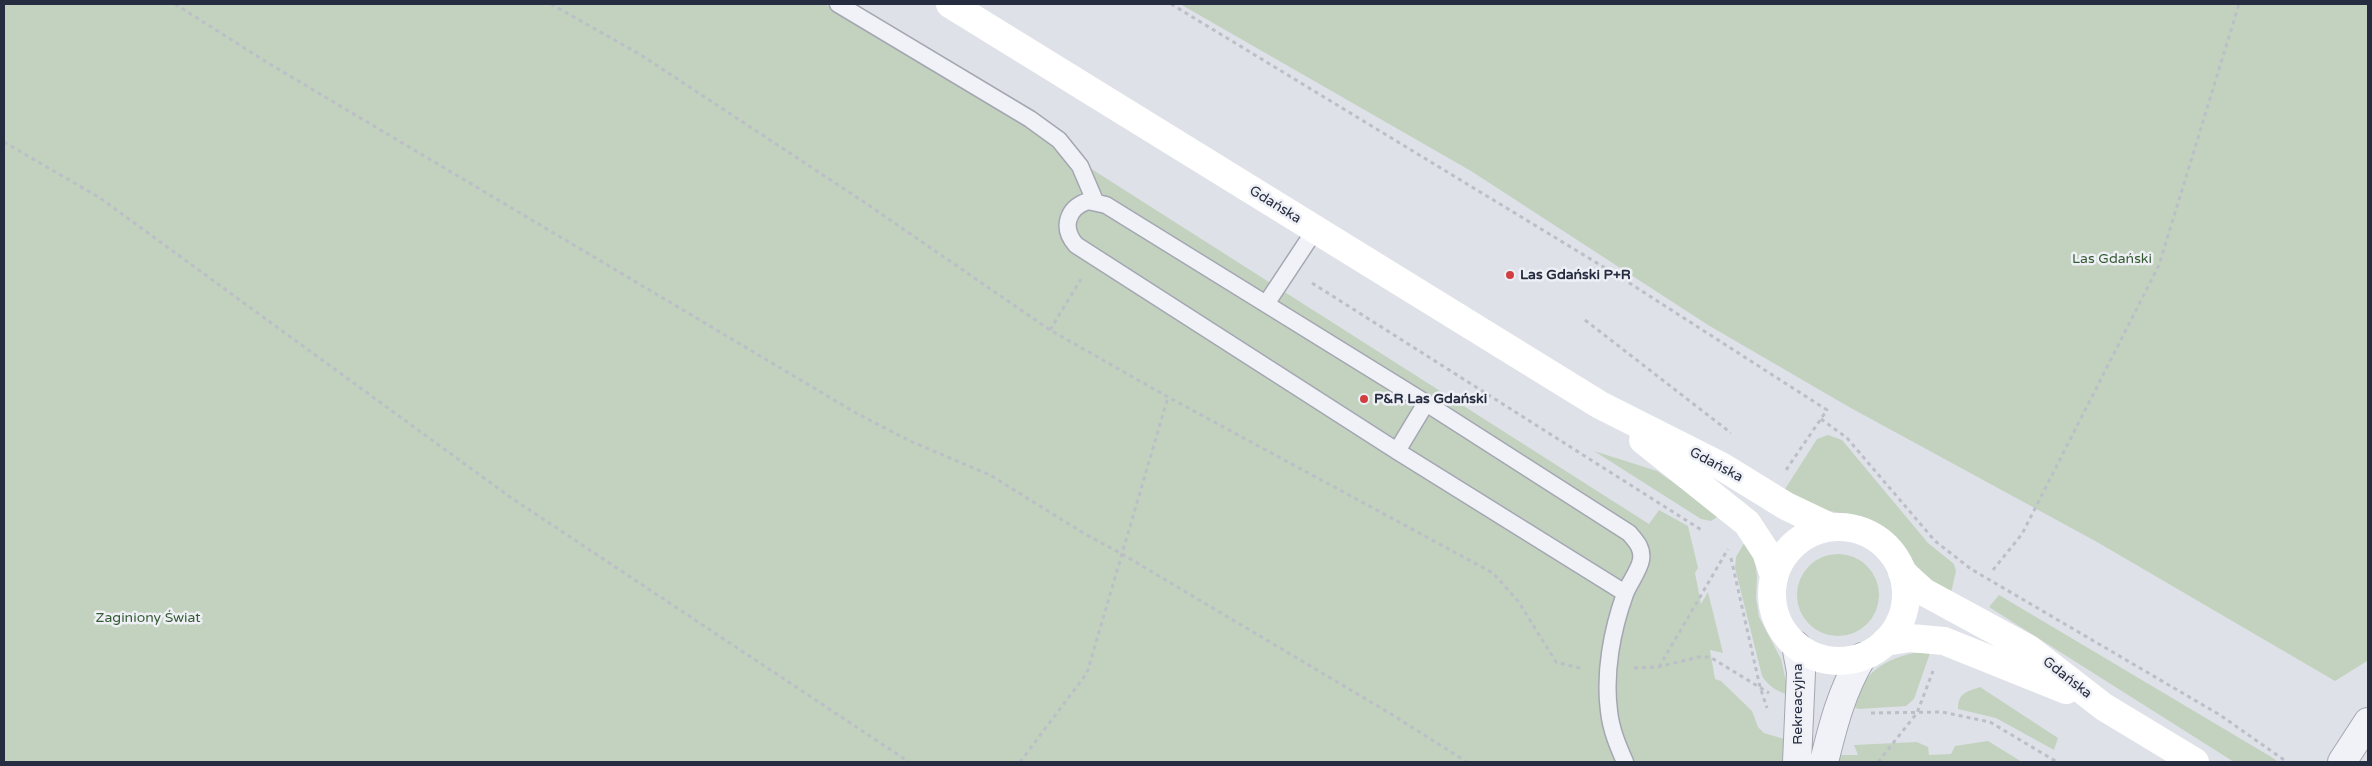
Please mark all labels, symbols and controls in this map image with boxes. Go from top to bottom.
street label: Gdańska [1246,183,1304,227]
park label: Las Gdański [2072,251,2152,267]
place label: Las Gdański P+R [1520,267,1631,283]
marker: Las Gdański P+R [1504,269,1516,281]
place label: P&R Las Gdański [1374,391,1487,407]
marker: P&R Las Gdański [1358,393,1370,405]
street label: Gdańska [1686,444,1746,486]
park label: Zaginiony Świat [96,610,200,626]
street label: Gdańska [2039,654,2095,702]
street label: Rekreacyjna [1790,663,1806,745]

